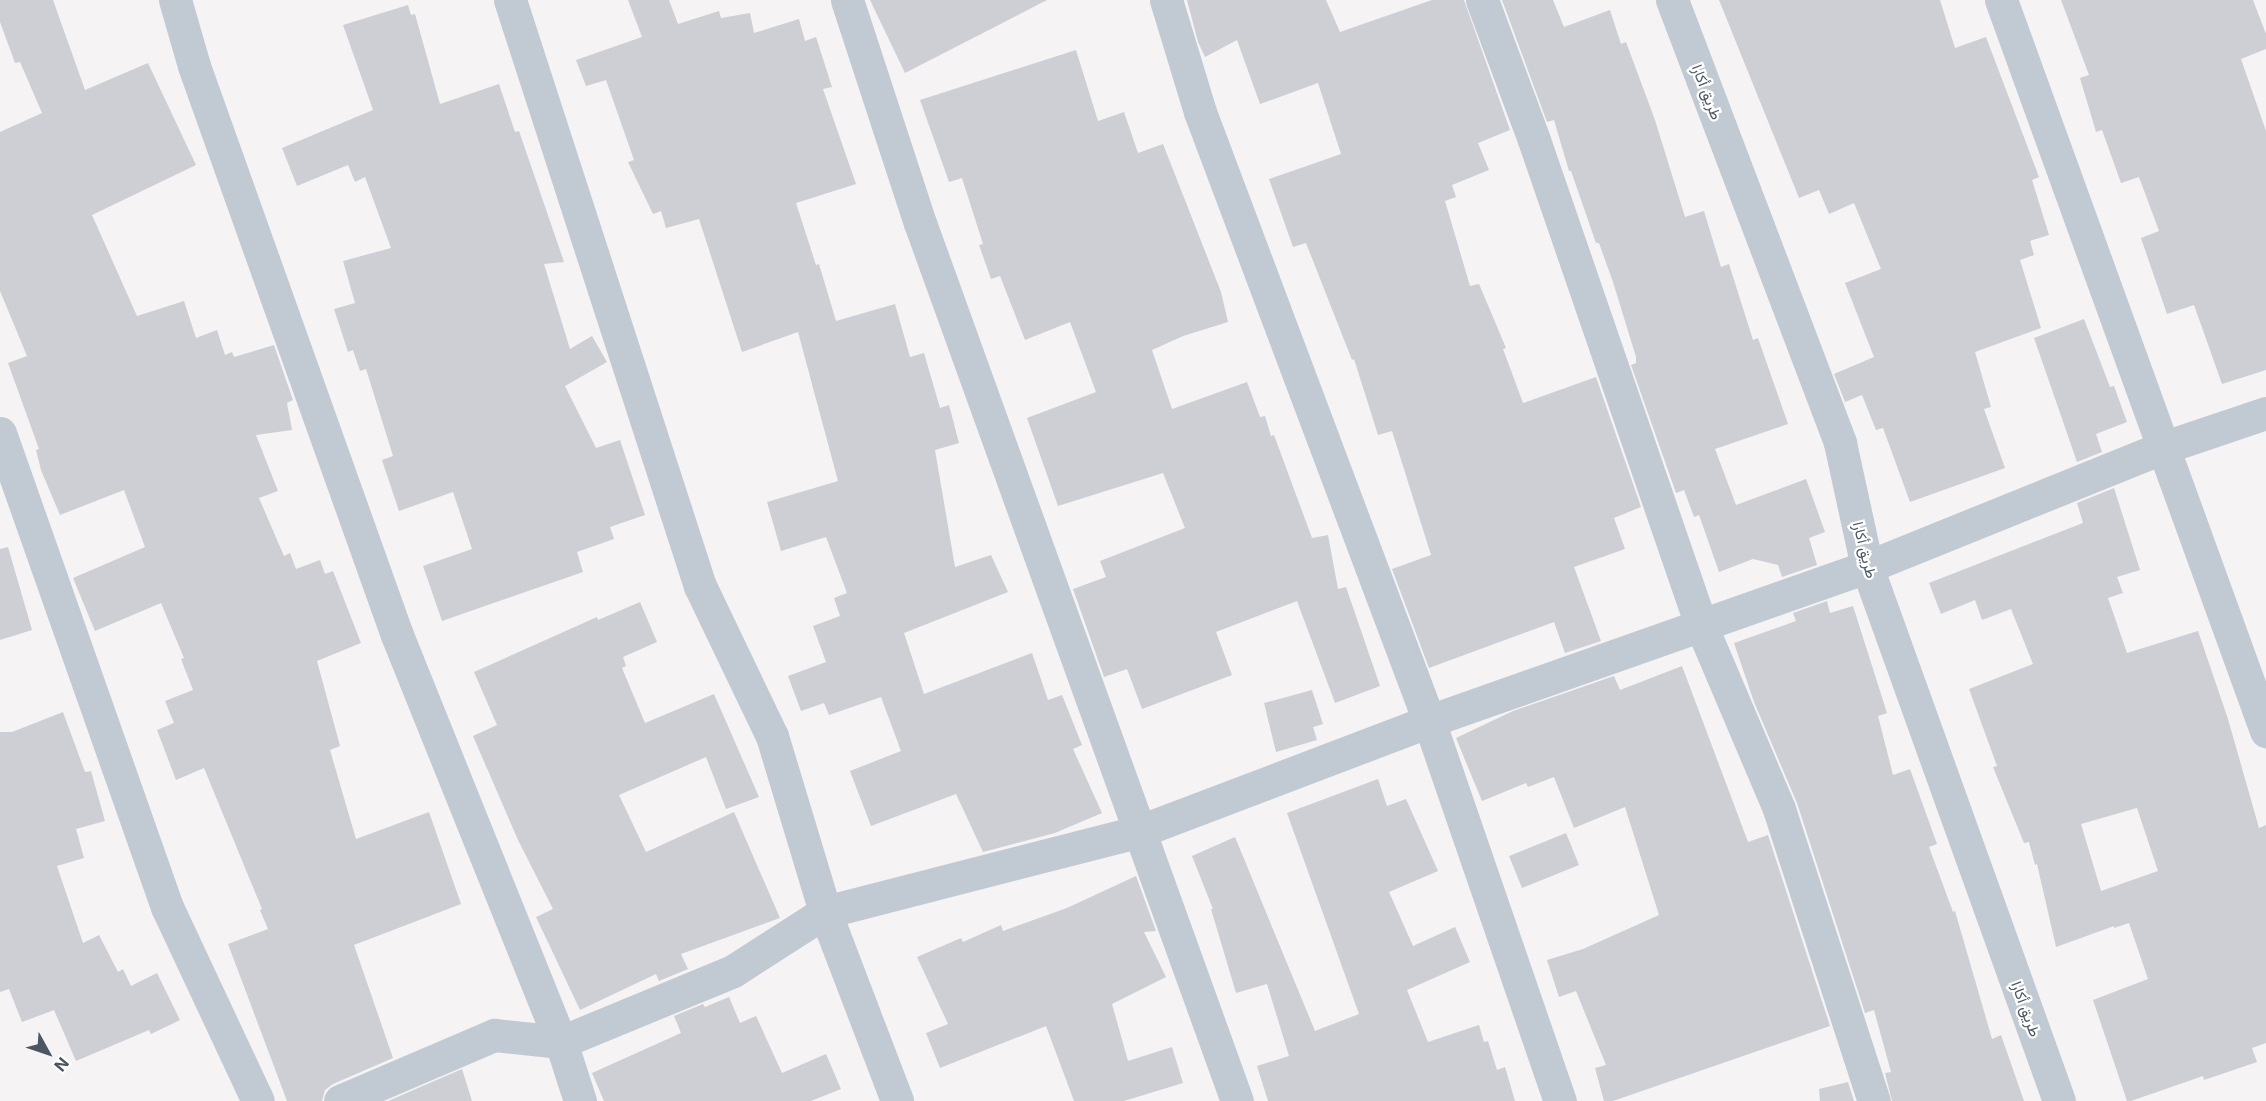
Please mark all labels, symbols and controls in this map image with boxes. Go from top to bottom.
street label: طريق أكارا [1688,62,1726,122]
street label: طريق أكارا [1849,520,1881,580]
street label: طريق أكارا [2008,979,2044,1039]
north arrow [18,1023,78,1083]
text: N [50,1053,73,1076]

